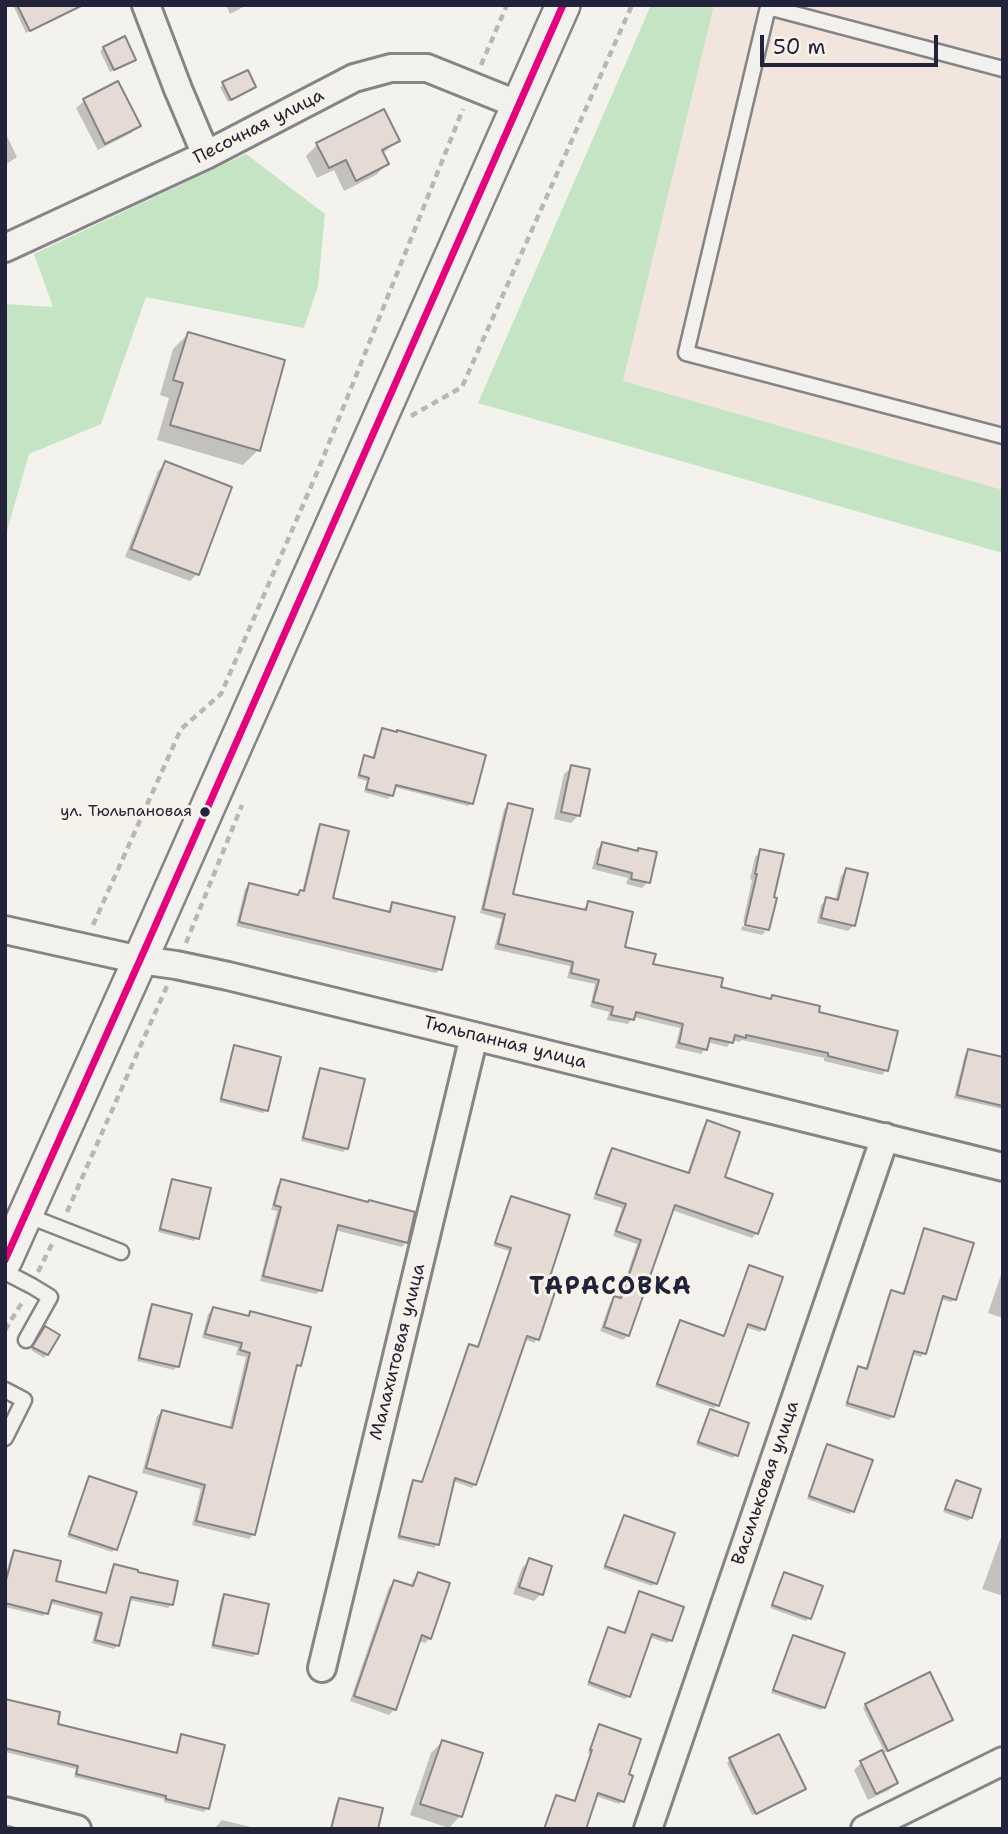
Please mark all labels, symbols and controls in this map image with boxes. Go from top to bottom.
scale bar [763,21,942,65]
text: 50 m [773,33,826,61]
street label: Песочная улица [190,85,328,169]
place label: ул. Тюльпановая [60,802,192,822]
marker: ул. Тюльпановая [198,805,212,819]
street label: Тюльпанная улица [421,1012,589,1074]
street label: Малахитовая улица [366,1261,430,1443]
district label: ТАРАСОВКА [530,1274,692,1302]
street label: Васильковая улица [728,1398,804,1568]

